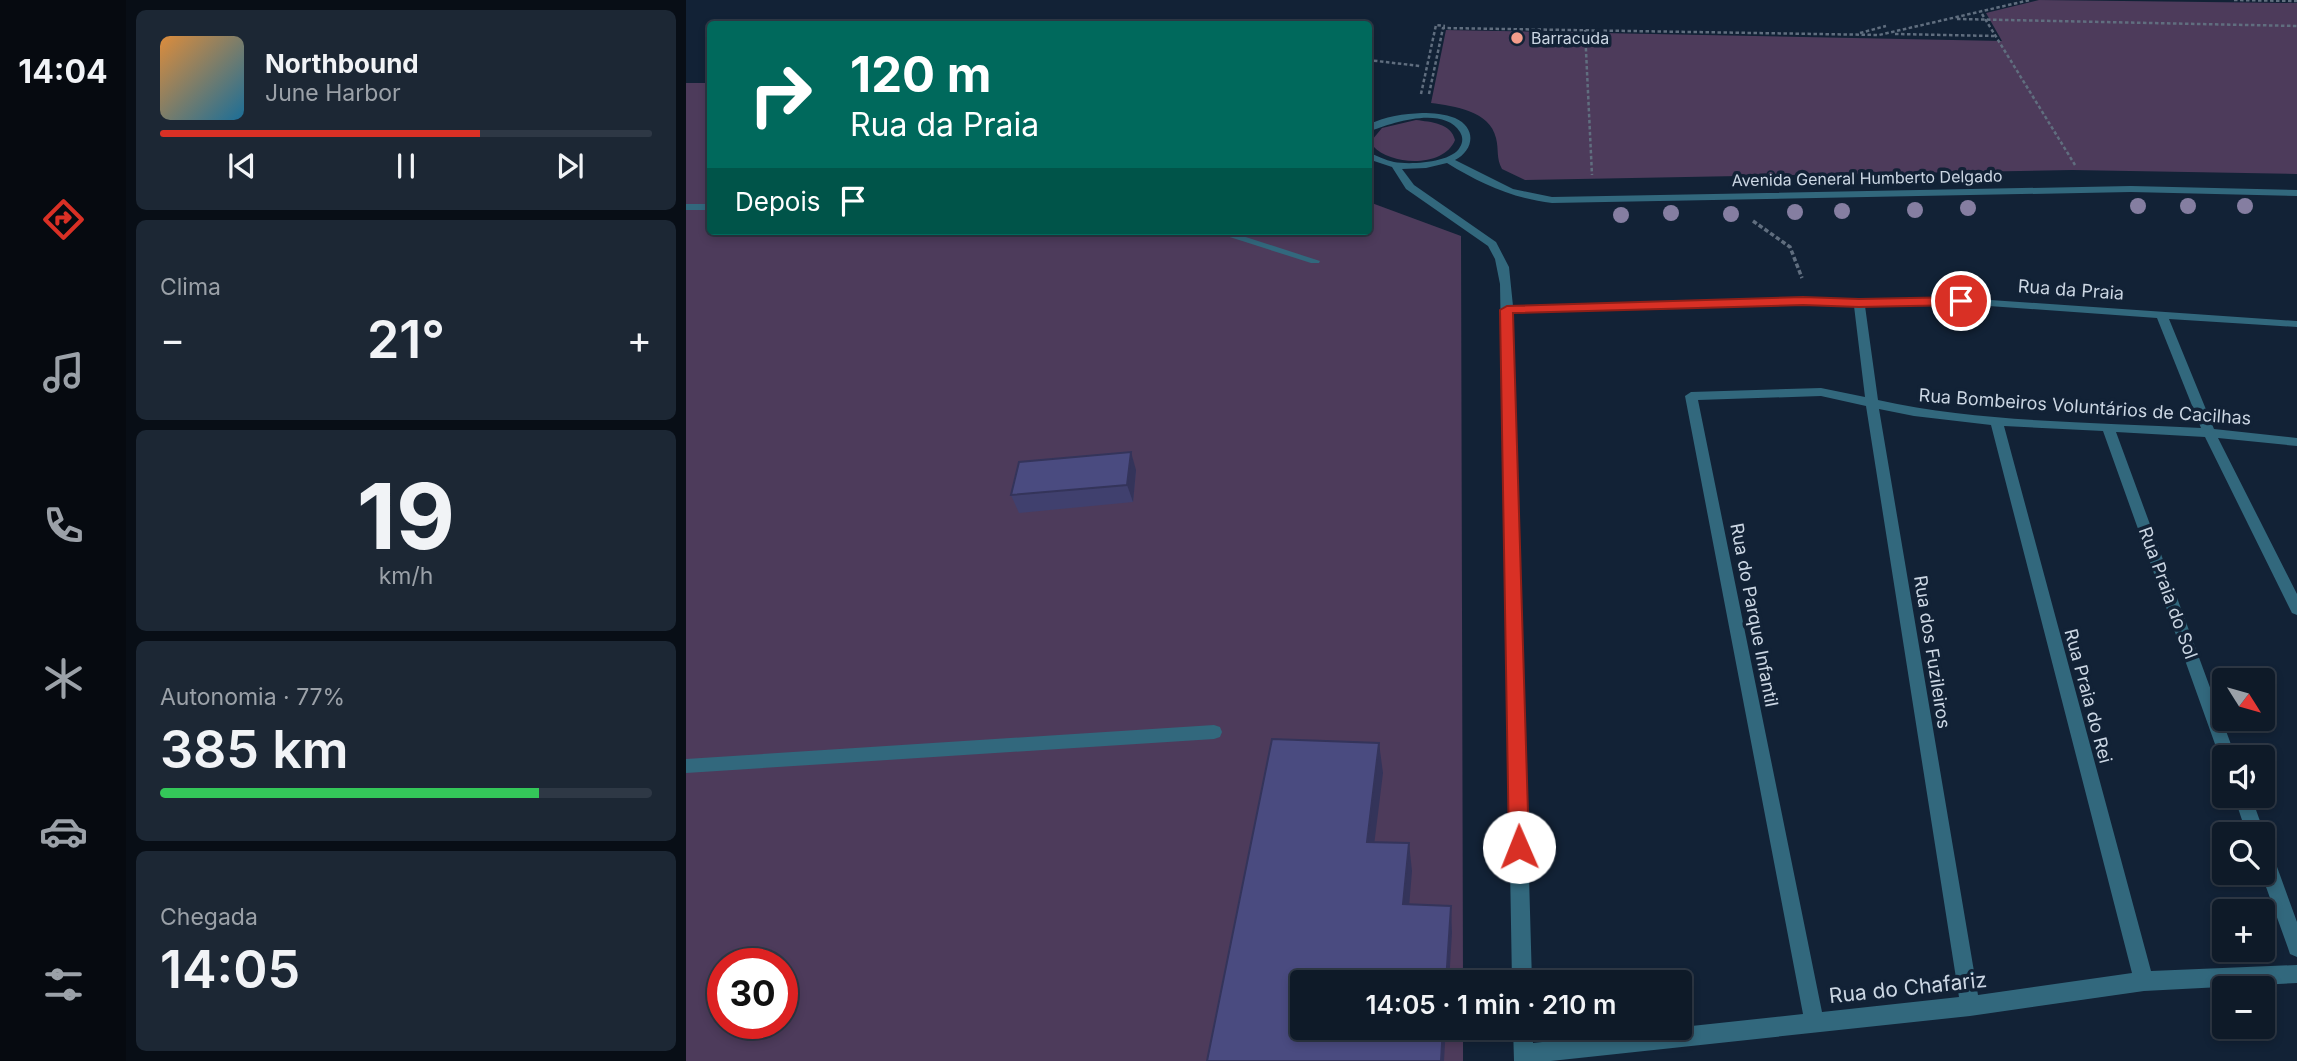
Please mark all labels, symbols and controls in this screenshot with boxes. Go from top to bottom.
place label: Barracuda [1531,28,1609,48]
marker: Barracuda [1509,30,1525,46]
text: 120 m [850,45,991,104]
text: Northbound [265,48,419,79]
icon: right [735,49,826,140]
text: 14:04 [18,52,108,91]
text: June Harbor [265,79,401,107]
text: Rua da Praia [850,105,1039,144]
icon: previous [223,147,261,185]
icon: pause [387,147,425,185]
icon: next [551,147,589,185]
street label: Avenida General Humberto Delgado [1731,166,2003,190]
icon: arrive [834,182,872,220]
text: Depois [735,186,820,217]
icon: directions [39,195,88,244]
pin [1931,271,1991,331]
text: Clima [160,273,221,301]
street label: Rua da Praia [2017,275,2125,304]
icon: arrive [1942,282,1980,320]
text: 21° [367,308,445,371]
text: − [160,316,185,362]
text: + [627,316,652,362]
icon: music [39,348,88,397]
street label: Rua Bombeiros Voluntários de Cacilhas [1918,384,2252,429]
text: 19 [357,461,455,571]
icon: phone [39,501,88,550]
street label: Rua do Parque Infantil [1726,521,1783,709]
street label: Rua Praia do Sol [2135,524,2202,662]
text: km/h [379,562,433,590]
street label: Rua dos Fuzileiros [1910,574,1955,730]
street label: Rua Praia do Rei [2060,626,2117,765]
icon: climate [39,654,88,703]
north arrow [2212,668,2275,732]
map controls [2212,668,2275,1039]
text: Autonomia · 77% [160,683,345,711]
text: 385 km [160,718,349,781]
button: sound [2212,745,2275,808]
icon: car [39,807,88,856]
position arrow [1482,810,1556,884]
button: search [2212,822,2275,885]
button: + [2212,899,2275,962]
text: Chegada [160,903,258,931]
text: 14:05 [160,938,300,1001]
speed limit sign: 30 [707,948,798,1039]
icon: filters [39,960,88,1009]
street label: Rua do Chafariz [1828,967,1988,1008]
button: − [2212,976,2275,1039]
text: 14:05 · 1 min · 210 m [1366,989,1616,1020]

